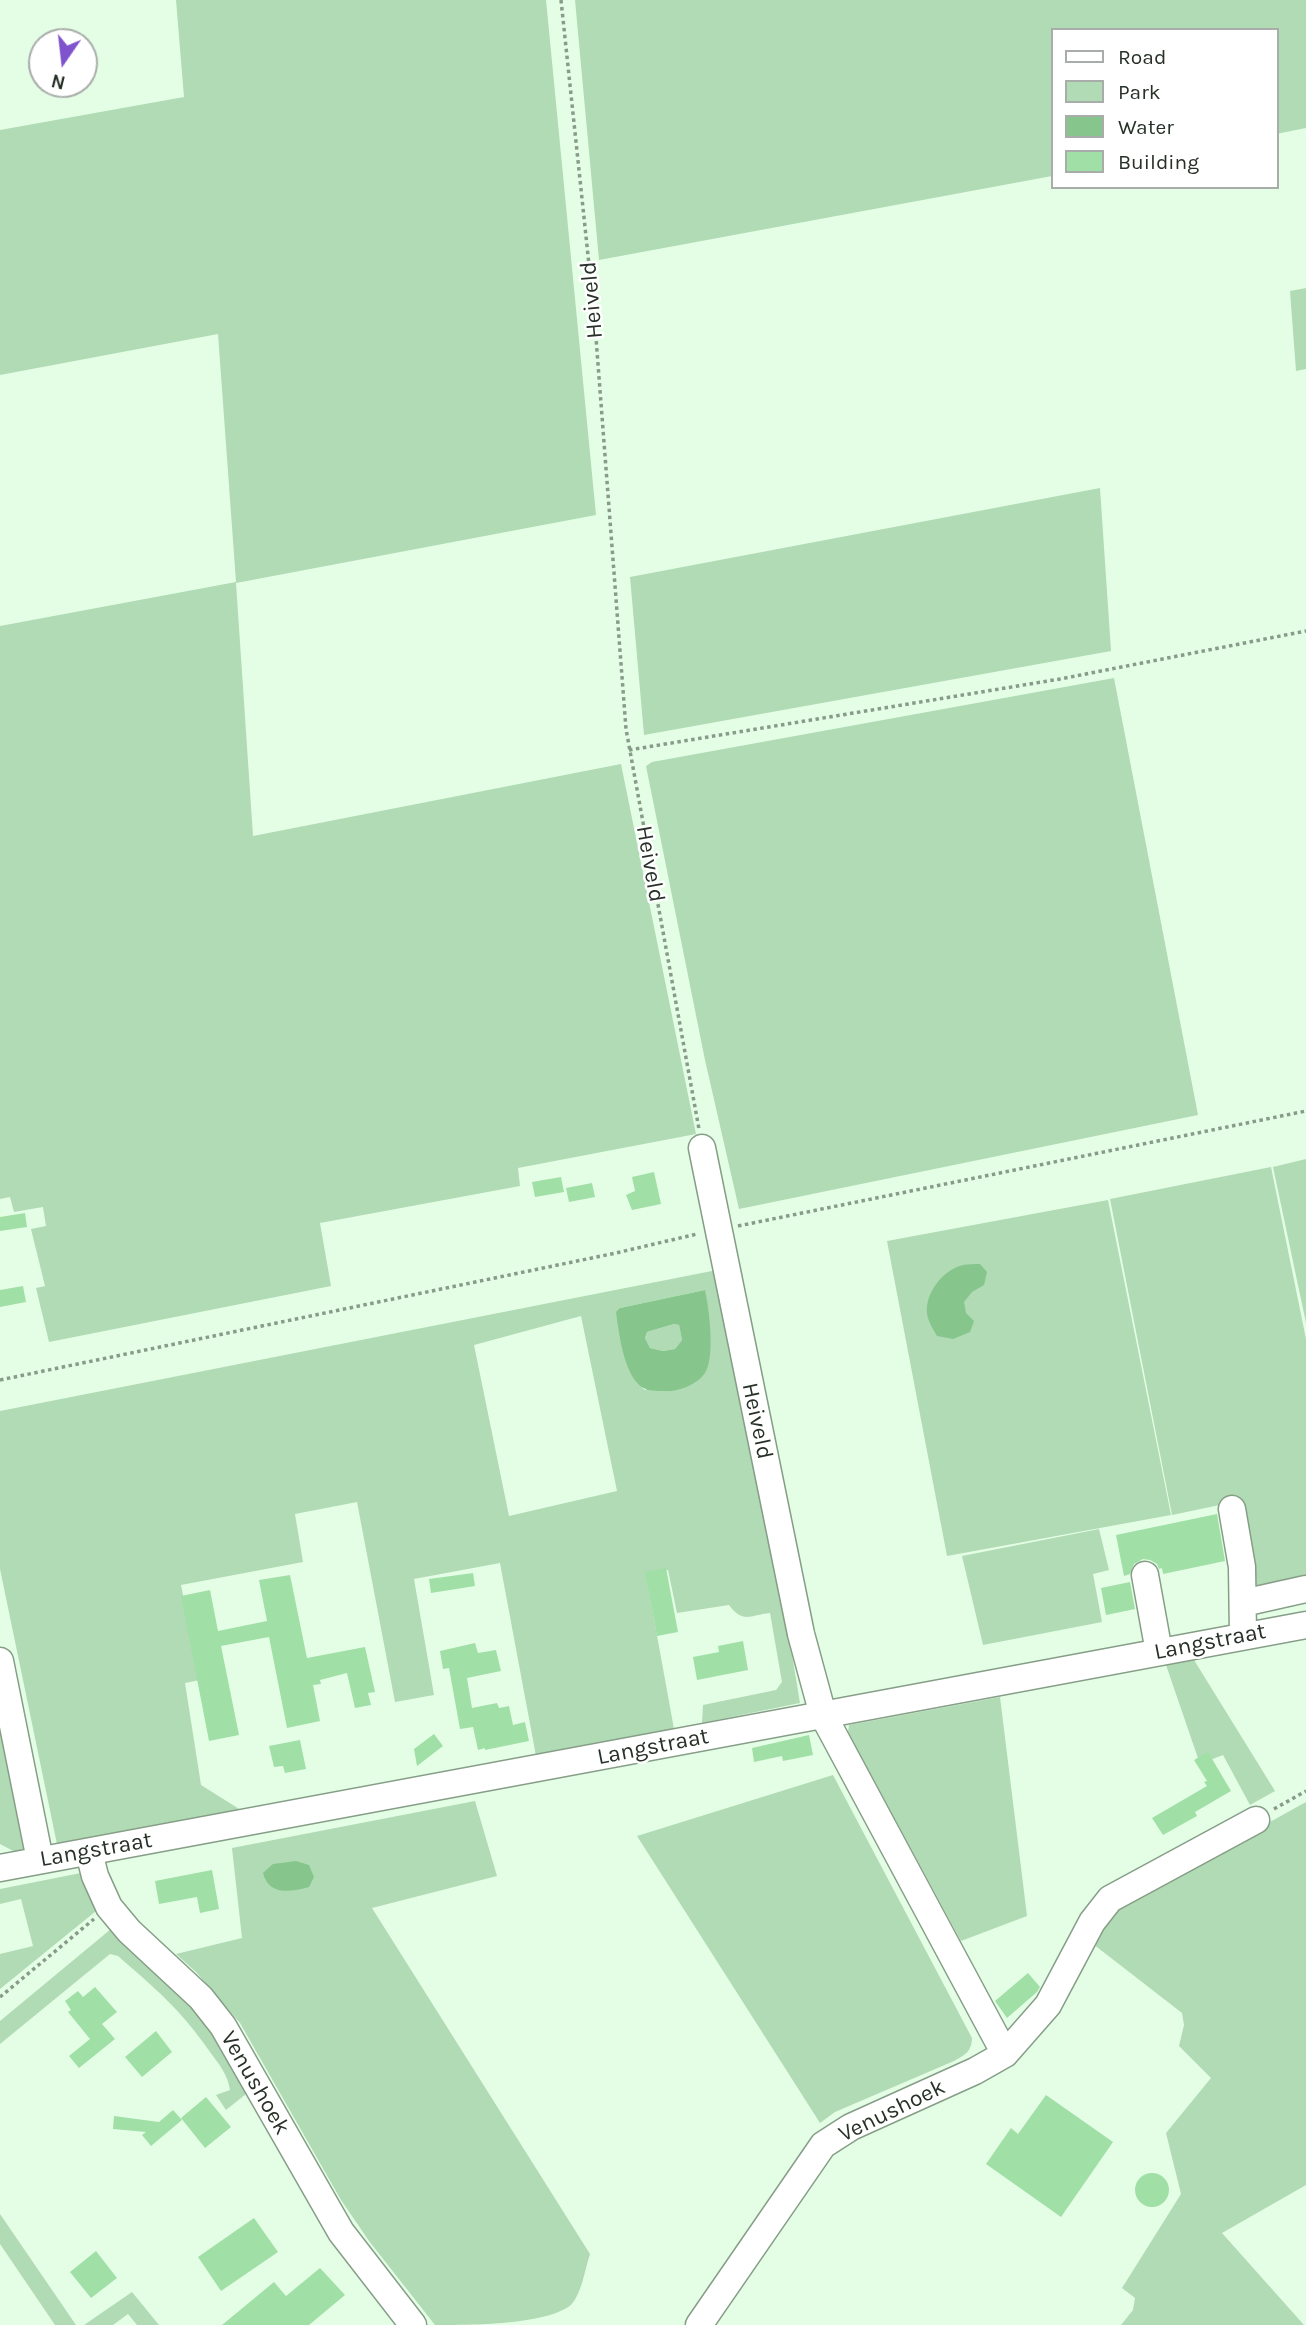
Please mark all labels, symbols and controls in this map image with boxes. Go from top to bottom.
north arrow [28,28,98,98]
legend [1050,28,1278,189]
text: Road [1118,45,1166,69]
text: N [49,69,68,94]
text: Park [1118,80,1161,104]
text: Water [1118,115,1174,139]
text: Building [1118,150,1199,174]
street label: Heiveld [575,260,609,340]
street label: Heiveld [630,823,670,905]
street label: Heiveld [735,1380,779,1462]
street label: Langstraat [1152,1618,1268,1666]
street label: Langstraat [595,1723,711,1771]
street label: Langstraat [38,1827,154,1873]
street label: Venushoek [214,2026,296,2140]
street label: Venushoek [834,2073,950,2149]

